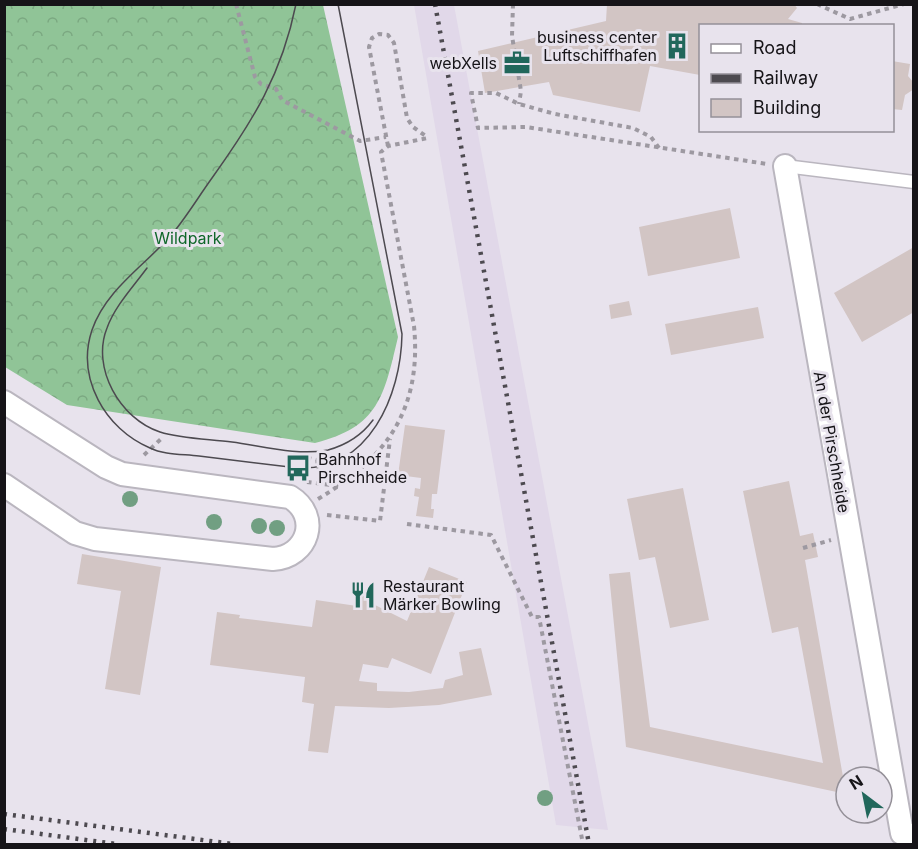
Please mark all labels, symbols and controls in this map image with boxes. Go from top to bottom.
legend [699,24,894,132]
place label: business center Luftschiffhafen [537,27,657,65]
building icon: business center Luftschiffhafen [662,31,692,61]
text: Road [753,37,796,58]
office icon: webXells [502,48,532,78]
place label: webXells [430,53,497,73]
text: Railway [753,67,818,88]
text: Building [753,97,821,118]
park label: Wildpark [154,228,222,248]
street label: An der Pirschheide [810,370,854,514]
place label: Bahnhof Pirschheide [318,449,407,487]
bus stop icon: Bahnhof Pirschheide [283,453,313,483]
place label: Restaurant Märker Bowling [383,576,501,614]
restaurant icon: Restaurant Märker Bowling [348,580,378,610]
north arrow [834,765,894,825]
text: N [846,771,867,794]

